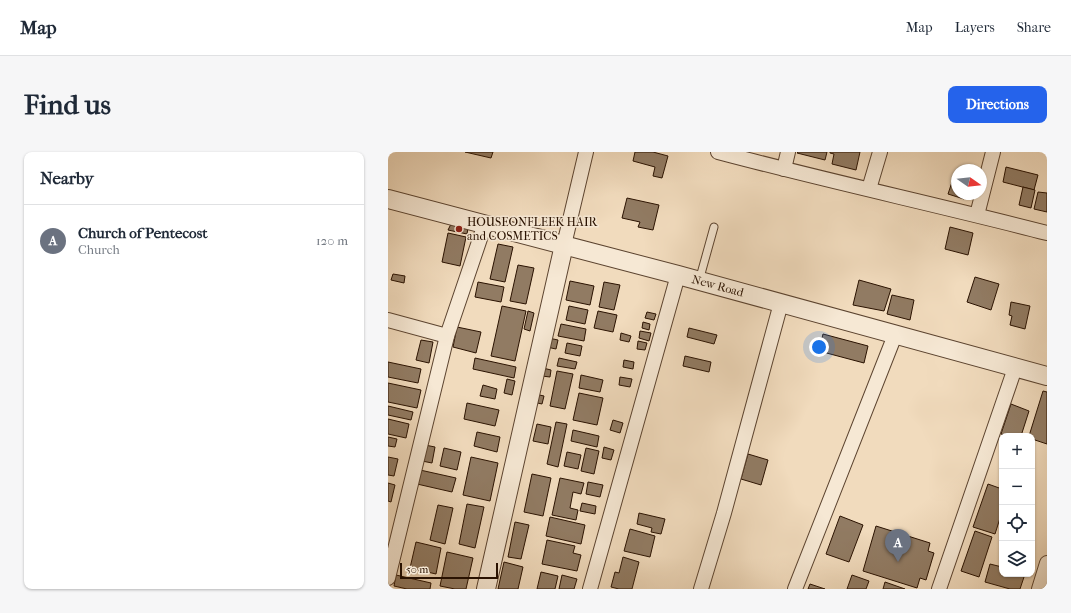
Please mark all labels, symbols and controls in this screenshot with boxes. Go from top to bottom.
text: Map [20,17,56,39]
text: Map [906,19,933,36]
text: Layers [955,19,995,36]
text: Share [1017,19,1051,36]
button: Directions [948,86,1047,123]
text: Find us [24,88,111,121]
north arrow [951,164,987,200]
text: Nearby [40,168,94,188]
place label: HOUSEONFLEEK HAIR and COSMETICS [467,215,599,243]
text: Church of Pentecost [78,224,208,242]
marker: HOUSEONFLEEK HAIR and COSMETICS [454,224,464,234]
text: A [49,233,57,248]
text: 120 m [316,233,348,248]
text: Church [78,242,120,257]
street label: New Road [690,272,746,300]
your location [809,337,829,357]
map controls [999,433,1035,577]
button: + [999,433,1035,469]
button: − [999,469,1035,505]
button: locate [999,505,1035,541]
pin: A [885,529,911,562]
button: layers [999,541,1035,577]
scale bar [400,561,498,580]
text: 50 m [406,563,428,576]

